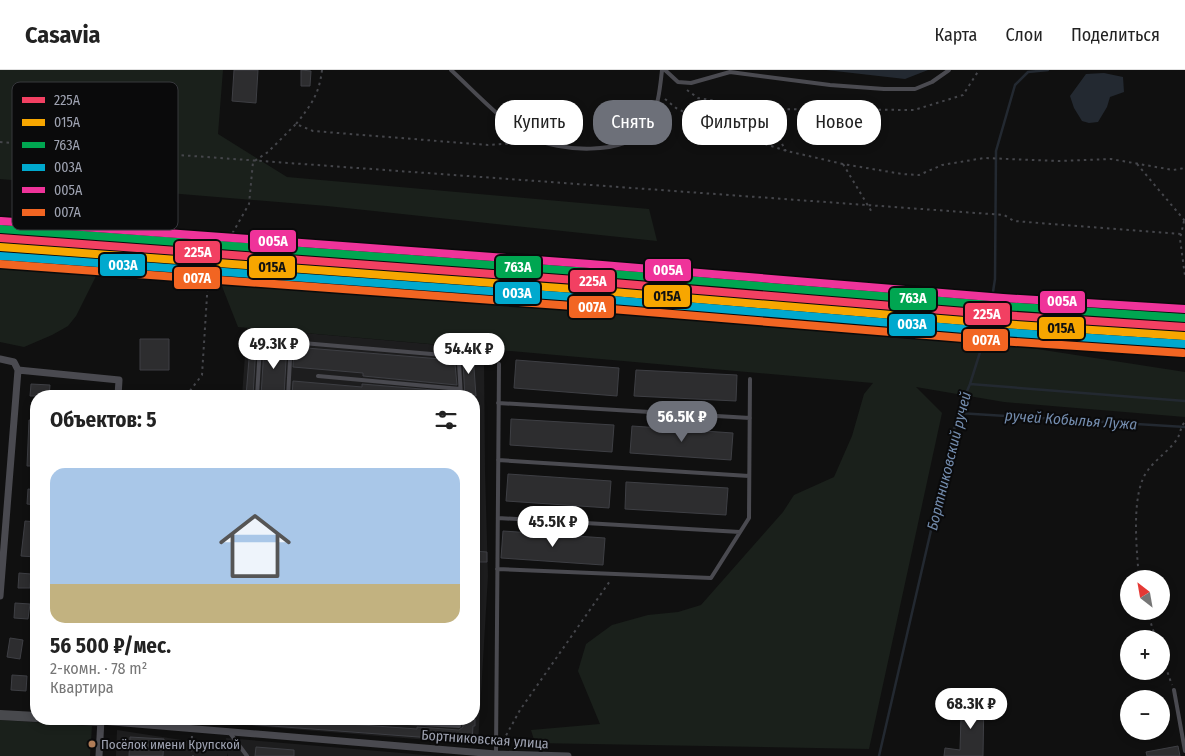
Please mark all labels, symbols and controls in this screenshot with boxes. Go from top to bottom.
text: Casavia [25,21,101,49]
text: Карта [934,24,977,46]
text: Слои [1005,24,1043,46]
text: Поделиться [1071,24,1160,46]
legend [12,82,178,230]
text: 225А [54,92,81,109]
chip: Купить [495,100,583,145]
chip: Снять [593,100,672,145]
chip: Фильтры [682,100,787,145]
chip: Новое [797,100,881,145]
text: 015А [54,114,81,131]
text: 763А [54,137,80,154]
text: 003А [54,159,83,176]
text: 005А [54,182,83,199]
text: 007А [54,204,82,221]
line badge: 005А [249,229,297,253]
text: 005А [258,233,288,250]
line badge: 225А [174,240,221,264]
text: 225А [183,244,212,261]
line badge: 003А [99,253,146,277]
line badge: 015А [248,255,296,279]
line badge: 763А [495,255,542,279]
text: 003А [108,257,138,274]
line badge: 005А [644,258,692,282]
text: 015А [258,259,286,276]
text: 763А [504,259,532,276]
text: 005А [653,262,683,279]
line badge: 007А [173,266,221,290]
line badge: 225А [569,269,616,293]
text: 007А [183,270,211,287]
text: 225А [578,273,607,290]
line badge: 003А [494,281,541,305]
line badge: 015А [643,284,691,308]
text: 003А [502,285,532,302]
line badge: 763А [889,287,937,311]
text: 015А [653,288,681,305]
text: 763А [899,290,927,307]
line badge: 005А [1039,290,1086,314]
text: 005А [1047,293,1077,310]
line badge: 007А [568,295,615,319]
text: 007А [578,299,606,316]
line badge: 225А [964,302,1011,326]
text: 225А [972,306,1001,323]
line badge: 003А [888,313,936,337]
text: 003А [897,316,927,333]
line badge: 015А [1038,316,1085,340]
text: 015А [1047,320,1075,337]
pin: 49.3K ₽ [228,328,320,370]
line badge: 007А [962,328,1009,352]
pin: 54.4K ₽ [423,332,515,375]
text: 007А [972,332,1000,349]
text: 49.3K ₽ [250,334,298,353]
text: 54.4K ₽ [445,339,493,358]
water label: Бортниковский ручей [923,390,975,532]
pin: 56.5K ₽ [636,400,728,443]
icon: filters [432,406,460,434]
water label: ручей Кобылья Лужа [1004,406,1138,434]
text: Объектов: 5 [50,407,157,433]
text: 56.5K ₽ [657,407,707,426]
icon: home [210,501,300,591]
pin: 45.5K ₽ [507,506,599,548]
text: 45.5K ₽ [529,512,577,531]
north arrow [1120,570,1170,620]
map controls [1120,570,1170,740]
button: + [1120,630,1170,680]
text: 56 500 ₽/мес. [50,633,171,659]
text: 2-комн. · 78 m² [50,659,147,678]
text: Квартира [50,678,114,697]
pin: 68.3K ₽ [925,688,1017,730]
button: − [1120,690,1170,740]
text: 68.3K ₽ [946,694,996,713]
street label: Бортниковская улица [421,727,549,752]
place label: Посёлок имени Крупской [101,737,240,752]
marker: Посёлок имени Крупской [87,739,97,749]

